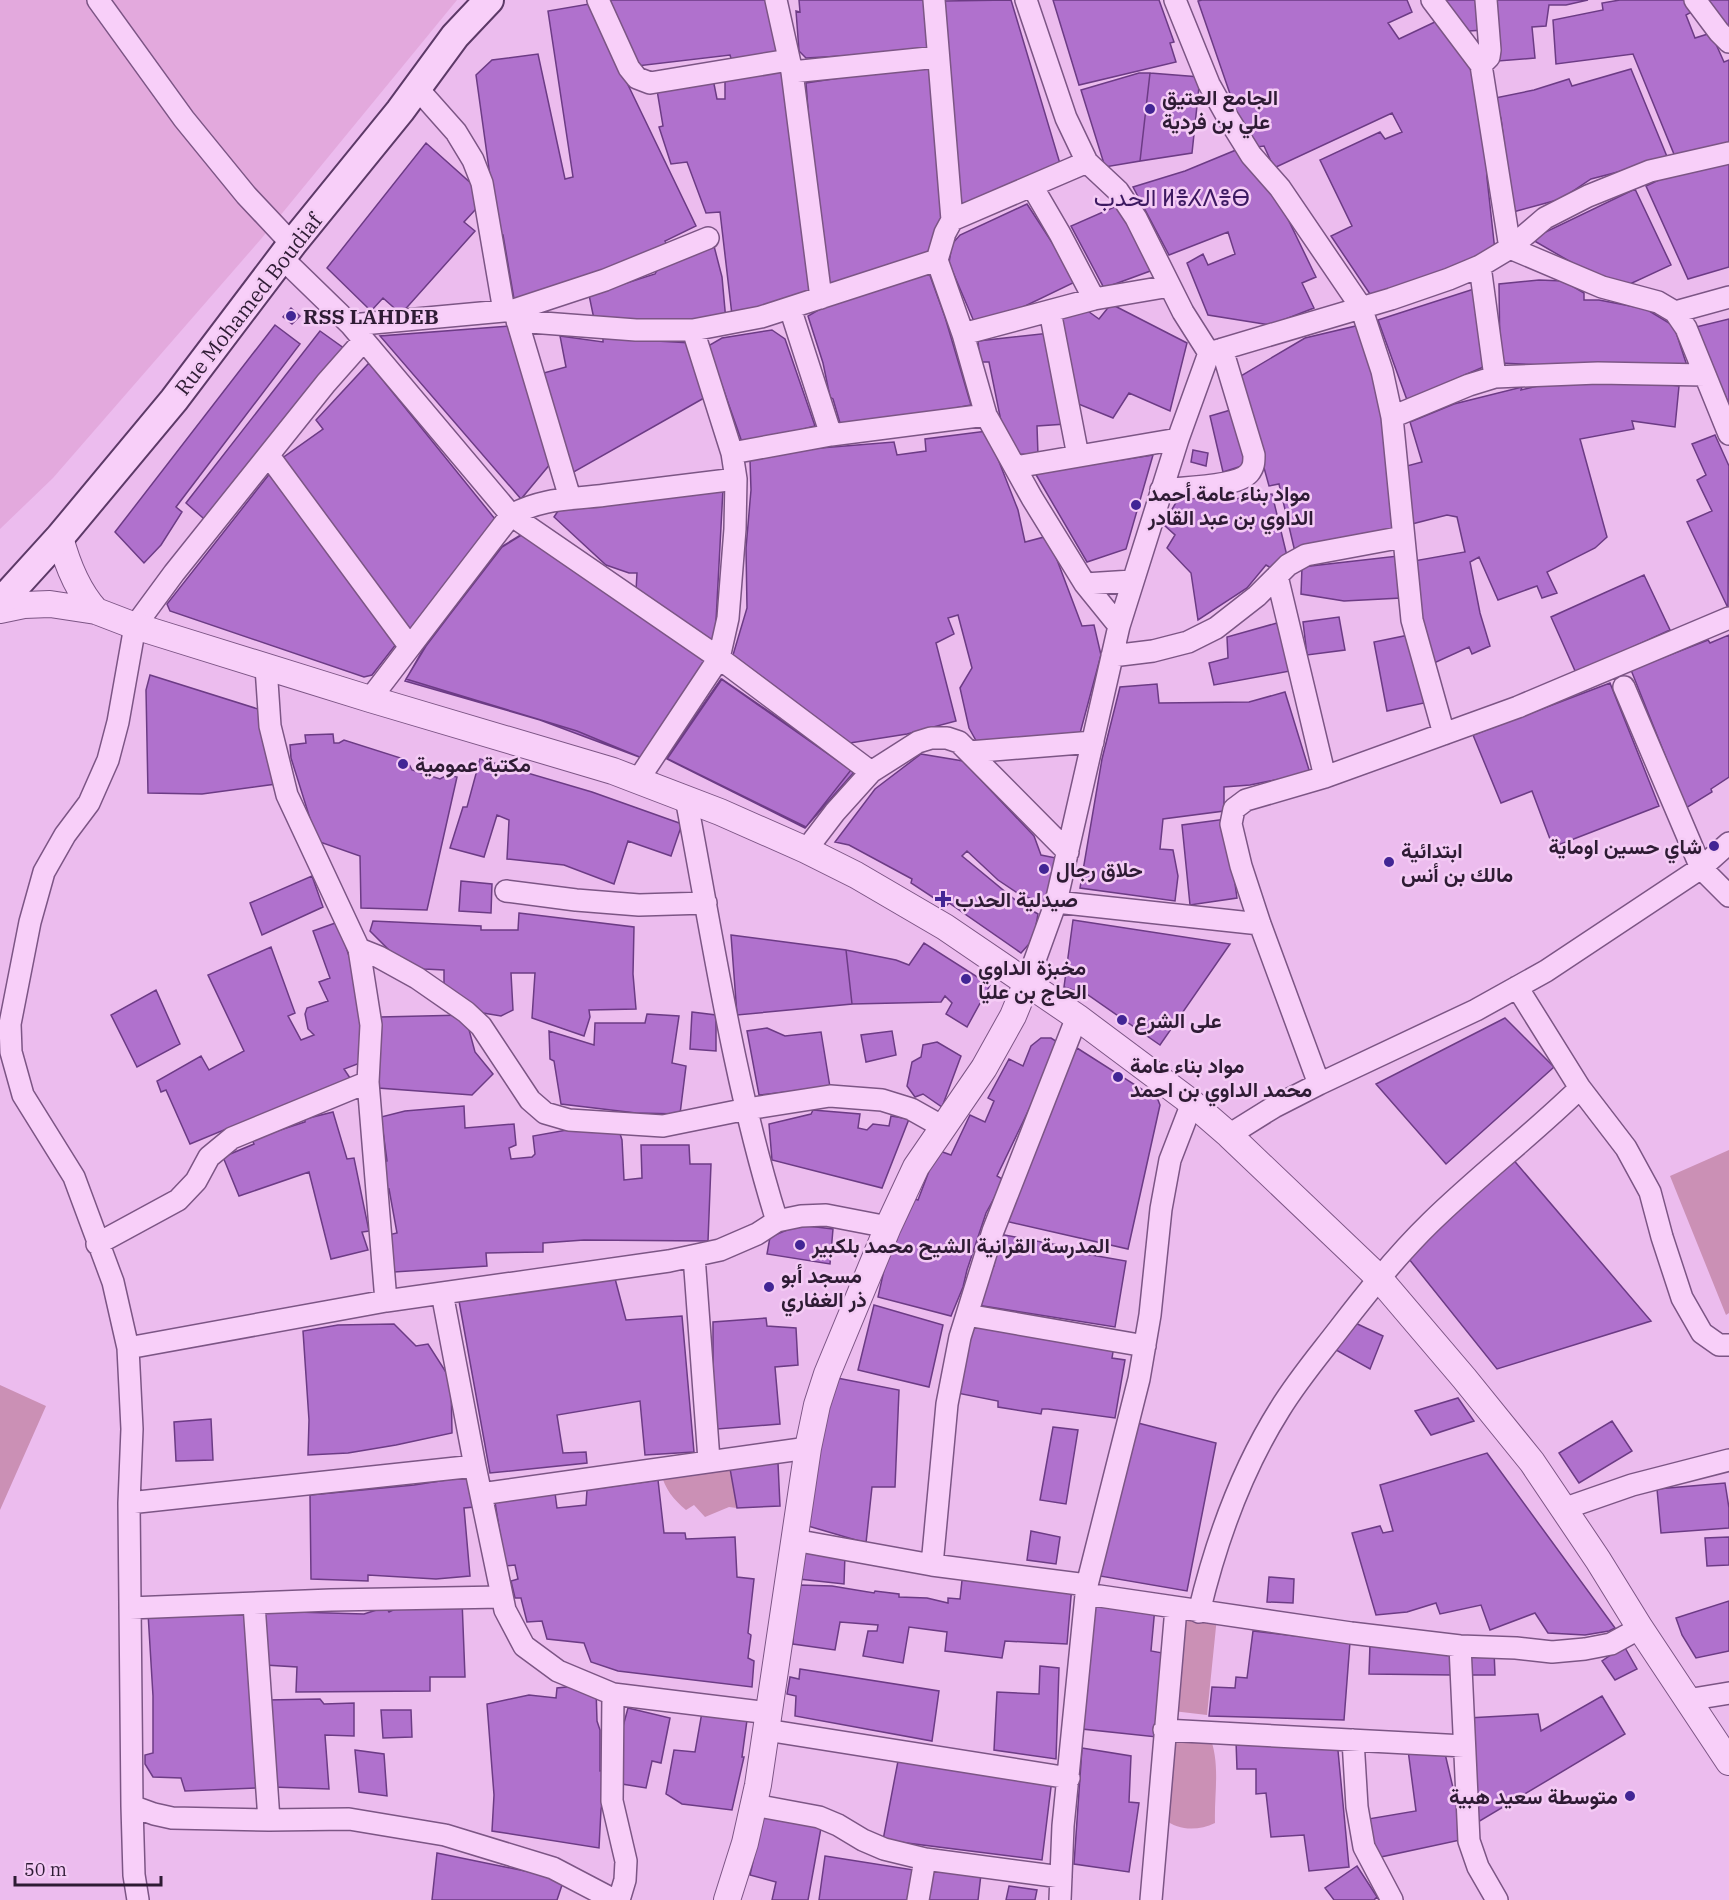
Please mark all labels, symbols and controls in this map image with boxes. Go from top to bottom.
place label: الجامع العتيق علي بن فردية [1162,83,1278,139]
marker: الجامع العتيق علي بن فردية [1143,102,1157,116]
district label: الحدب ⵍⴻⵃⴷⴻⴱ [1094,181,1250,213]
street label: Rue Mohamed Boudiaf [168,206,329,401]
place label: RSS LAHDEB [303,302,439,330]
marker: RSS LAHDEB [284,309,298,323]
place label: مواد بناء عامة أحمد الداوي بن عبد القادر [1147,479,1314,535]
marker: مواد بناء عامة أحمد الداوي بن عبد القادر [1129,498,1143,512]
place label: مكتبة عمومية [415,750,531,778]
marker: مكتبة عمومية [396,757,410,771]
place label: شاي حسين اوماية [1549,832,1702,864]
place label: ابتدائية مالك بن أنس [1401,836,1513,888]
marker: شاي حسين اوماية [1707,839,1721,853]
place label: حلاق رجال [1056,855,1143,883]
marker: ابتدائية مالك بن أنس [1382,855,1396,869]
marker: حلاق رجال [1037,862,1051,876]
place label: صيدلية الحدب [955,885,1078,913]
marker: صيدلية الحدب [936,892,950,906]
place label: مخبزة الداوي الحاج بن عليا [978,953,1087,1006]
marker: مخبزة الداوي الحاج بن عليا [959,972,973,986]
place label: على الشرع [1134,1006,1222,1035]
marker: على الشرع [1115,1013,1129,1027]
place label: مواد بناء عامة محمد الداوي بن احمد [1130,1051,1312,1107]
marker: مواد بناء عامة محمد الداوي بن احمد [1111,1070,1125,1084]
place label: المدرسة القرانية الشيح محمد بلكبير [811,1231,1110,1260]
marker: المدرسة القرانية الشيح محمد بلكبير [793,1238,807,1252]
place label: مسجد أبو ذر الغفاري [781,1261,867,1317]
marker: مسجد أبو ذر الغفاري [762,1280,776,1294]
place label: متوسطة سعيد هبية [1449,1782,1618,1810]
marker: متوسطة سعيد هبية [1623,1789,1637,1803]
scale bar [15,1849,160,1887]
text: 50 m [24,1858,67,1881]

